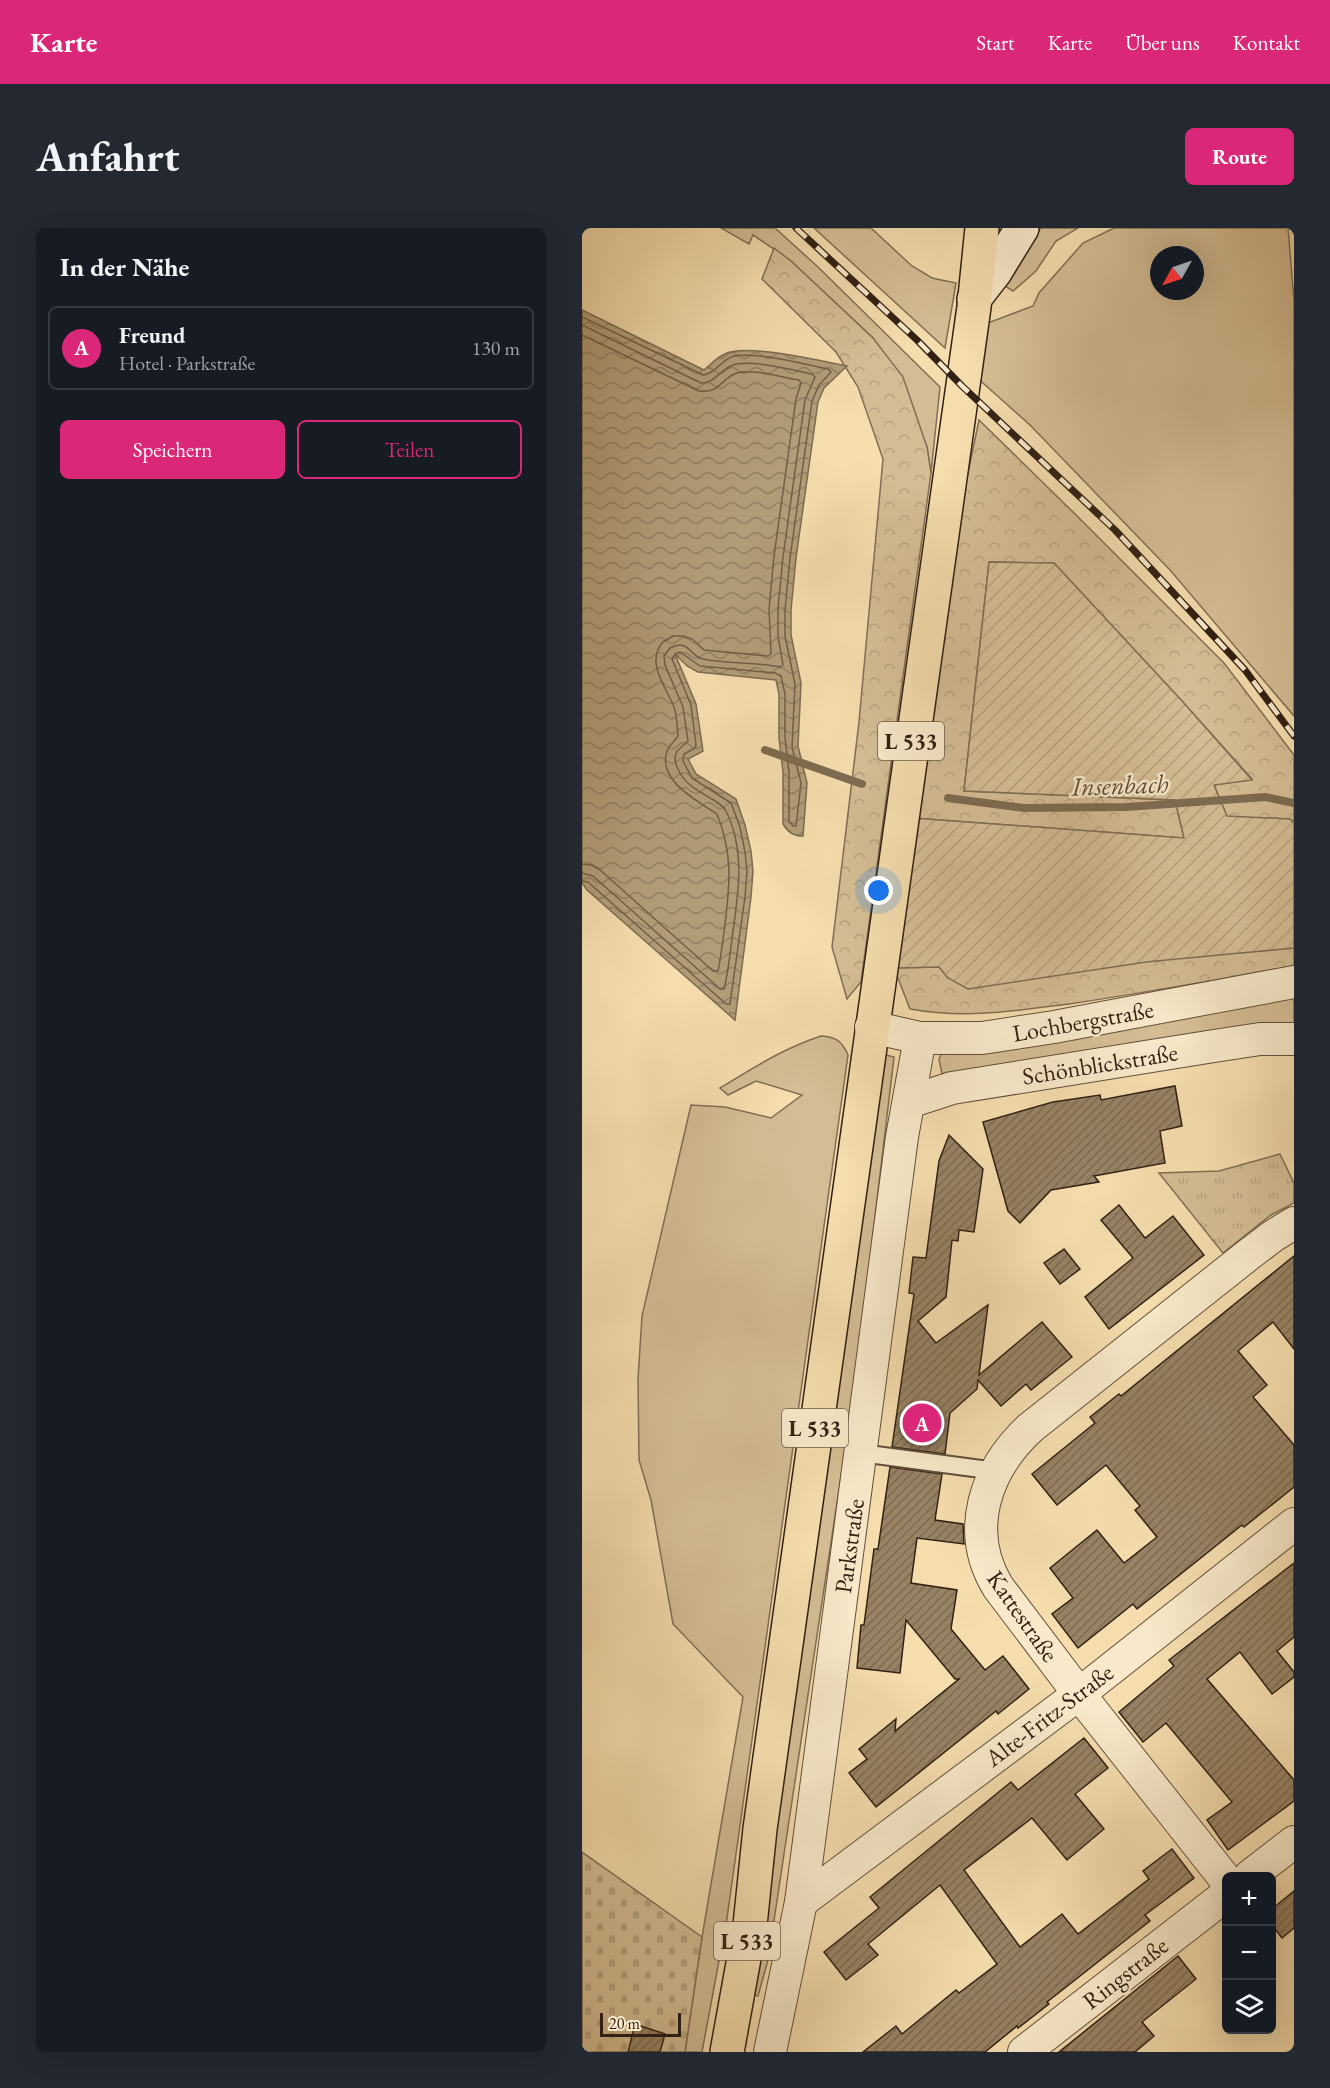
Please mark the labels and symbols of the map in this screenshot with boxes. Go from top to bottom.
north arrow [1150,246,1204,300]
road number: L 533 [878,722,944,760]
water label: Insenbach [1070,766,1169,804]
your location [864,876,893,905]
street label: Lochbergstraße [1010,993,1156,1049]
street label: Schönblickstraße [1020,1036,1180,1092]
pin: A [902,1400,942,1446]
road number: L 533 [782,1409,848,1447]
street label: Parkstraße [827,1497,871,1595]
street label: Kattestraße [980,1564,1066,1668]
street label: Alte-Fritz-Straße [978,1657,1119,1774]
road number: L 533 [714,1922,780,1960]
street label: Ringstraße [1076,1930,1174,2016]
scale bar [600,2010,681,2038]

